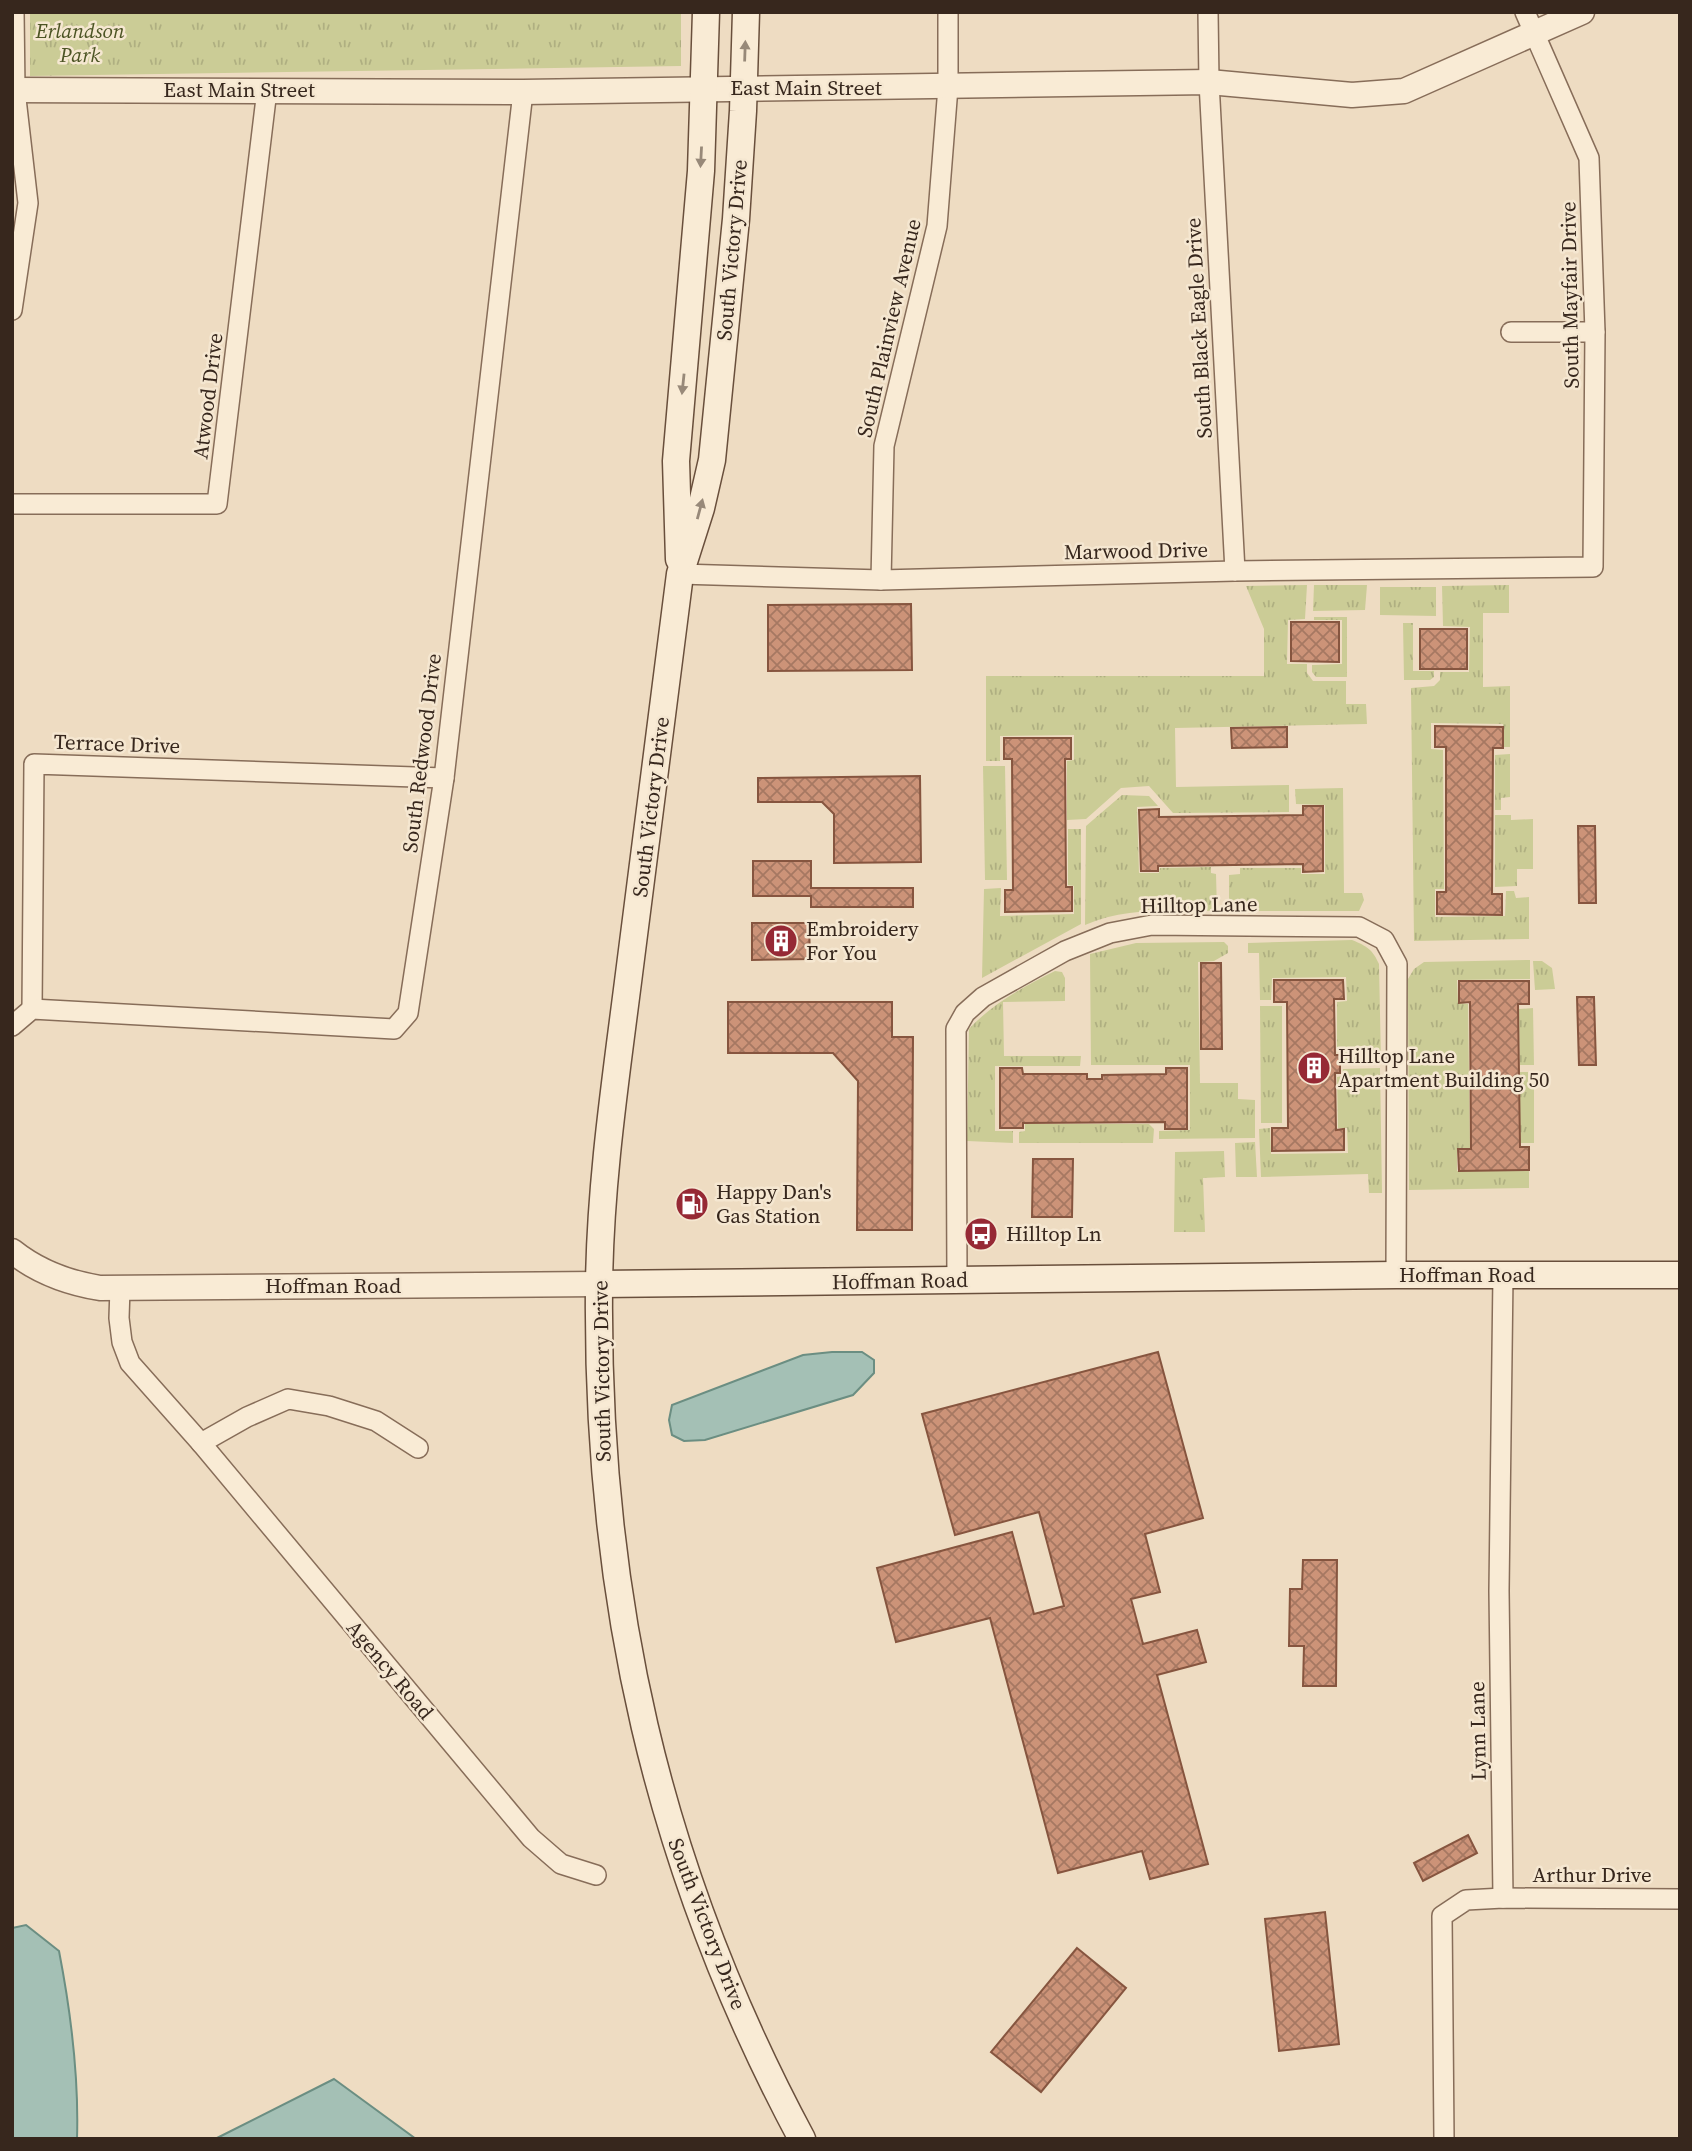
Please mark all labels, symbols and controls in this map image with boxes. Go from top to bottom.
park label: Erlandson Park [34,16,125,69]
one-way arrow [740,39,751,61]
street label: East Main Street [730,73,882,102]
street label: East Main Street [163,75,315,104]
one-way arrow [696,146,707,168]
street label: South Victory Drive [709,158,754,342]
street label: South Mayfair Drive [1553,201,1586,389]
street label: South Plainview Avenue [849,216,928,440]
street label: South Black Eagle Drive [1178,217,1219,439]
street label: Atwood Drive [185,331,230,461]
one-way arrow [677,373,688,395]
one-way arrow [696,498,706,519]
street label: Marwood Drive [1064,535,1208,566]
street label: South Redwood Drive [395,652,448,854]
street label: South Victory Drive [625,715,676,899]
street label: Terrace Drive [53,727,181,760]
street label: Hilltop Lane [1140,889,1258,920]
place label: Embroidery For You [806,914,919,967]
building icon: Embroidery For You [762,922,800,960]
place label: Hilltop Lane Apartment Building 50 [1338,1041,1549,1094]
building icon: Hilltop Lane Apartment Building 50 [1295,1049,1333,1087]
place label: Happy Dan's Gas Station [716,1177,832,1230]
fuel station icon: Happy Dan's Gas Station [673,1185,711,1223]
bus stop icon: Hilltop Ln [962,1215,1000,1253]
place label: Hilltop Ln [1006,1219,1102,1248]
street label: Hoffman Road [1399,1260,1535,1289]
street label: Hoffman Road [832,1265,968,1296]
street label: Hoffman Road [265,1271,401,1300]
street label: South Victory Drive [585,1280,618,1462]
street label: Agency Road [340,1614,441,1726]
street label: Lynn Lane [1462,1681,1493,1781]
street label: South Victory Drive [661,1834,754,2014]
street label: Arthur Drive [1532,1860,1652,1889]

